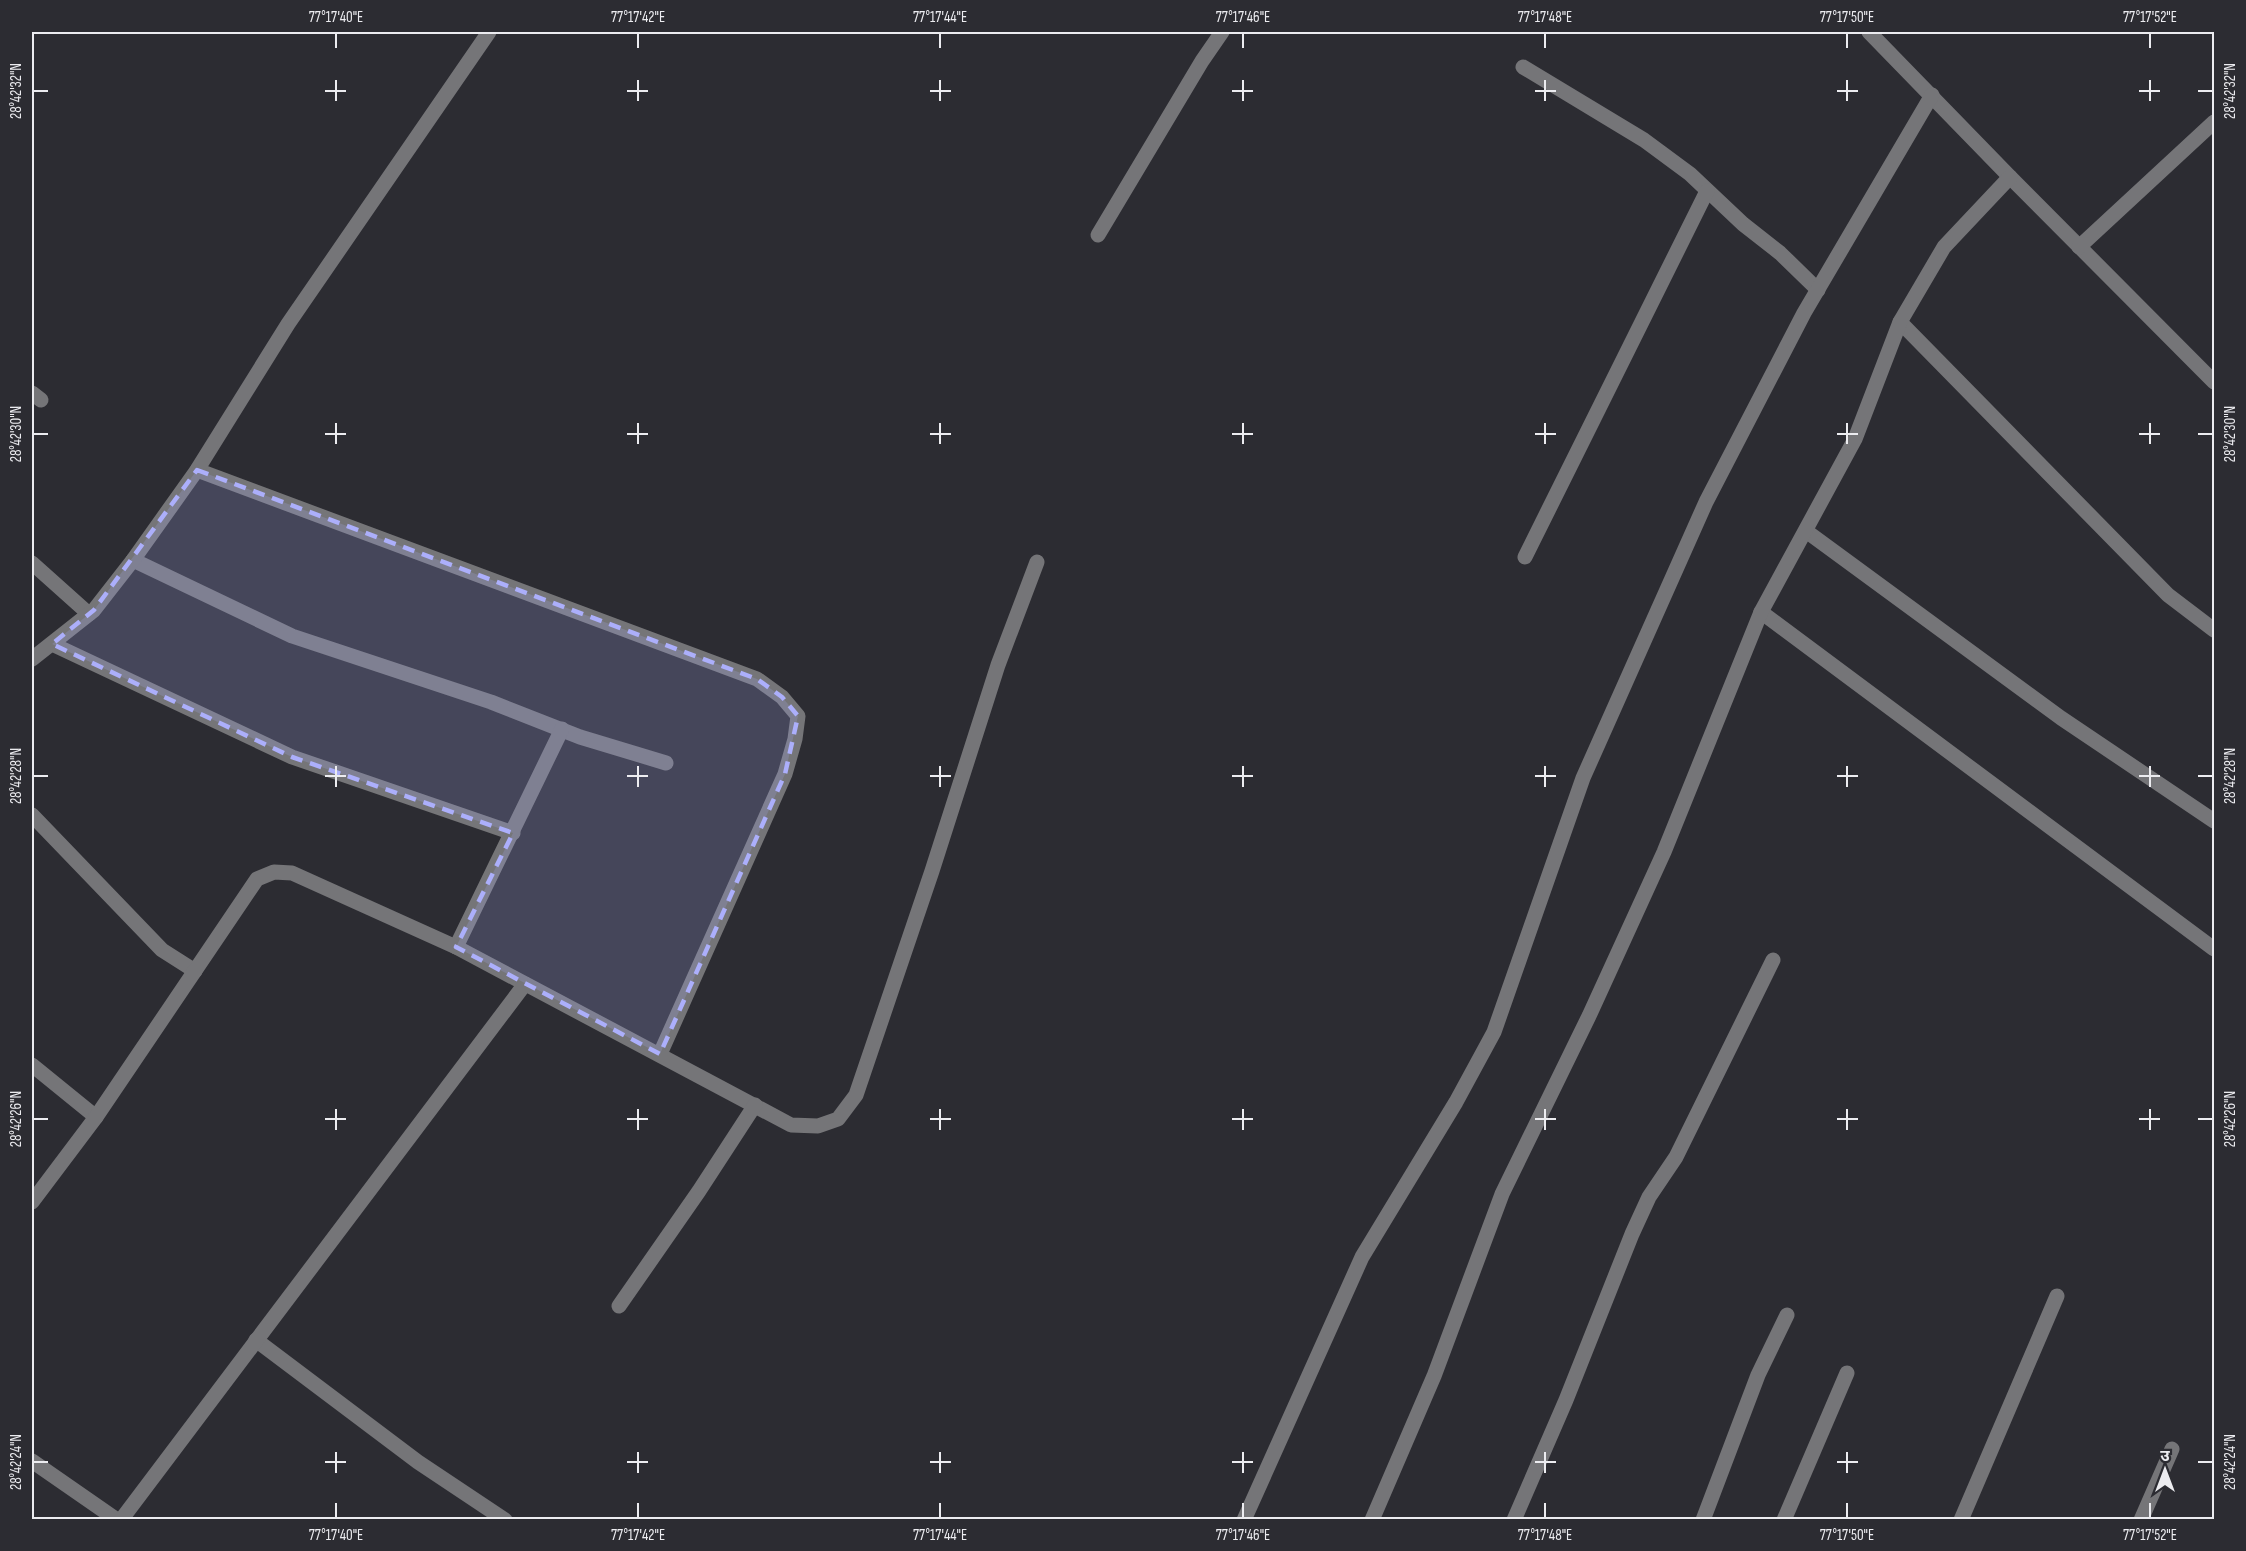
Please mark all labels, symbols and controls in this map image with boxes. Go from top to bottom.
text: 77°17'40"E [309,8,363,27]
text: 77°17'42"E [611,8,665,27]
text: 77°17'44"E [913,8,967,27]
text: 77°17'46"E [1216,8,1270,27]
text: 77°17'48"E [1518,8,1572,27]
text: 77°17'50"E [1820,8,1874,27]
text: 77°17'52"E [2123,8,2177,27]
text: 28°42'32"N [7,63,26,119]
text: 28°42'32"N [2221,63,2240,119]
text: 28°42'30"N [7,406,26,462]
text: 28°42'30"N [2221,406,2240,462]
text: 28°42'28"N [7,748,26,804]
text: 28°42'28"N [2221,748,2240,804]
text: 28°42'26"N [7,1091,26,1147]
text: 28°42'26"N [2221,1091,2240,1147]
text: 28°42'24"N [7,1434,26,1490]
text: 28°42'24"N [2221,1434,2240,1490]
north arrow [2135,1440,2195,1500]
text: उ [2160,1447,2170,1466]
text: 77°17'40"E [309,1526,363,1545]
text: 77°17'42"E [611,1526,665,1545]
text: 77°17'44"E [913,1526,967,1545]
text: 77°17'46"E [1216,1526,1270,1545]
text: 77°17'48"E [1518,1526,1572,1545]
text: 77°17'50"E [1820,1526,1874,1545]
text: 77°17'52"E [2123,1526,2177,1545]

